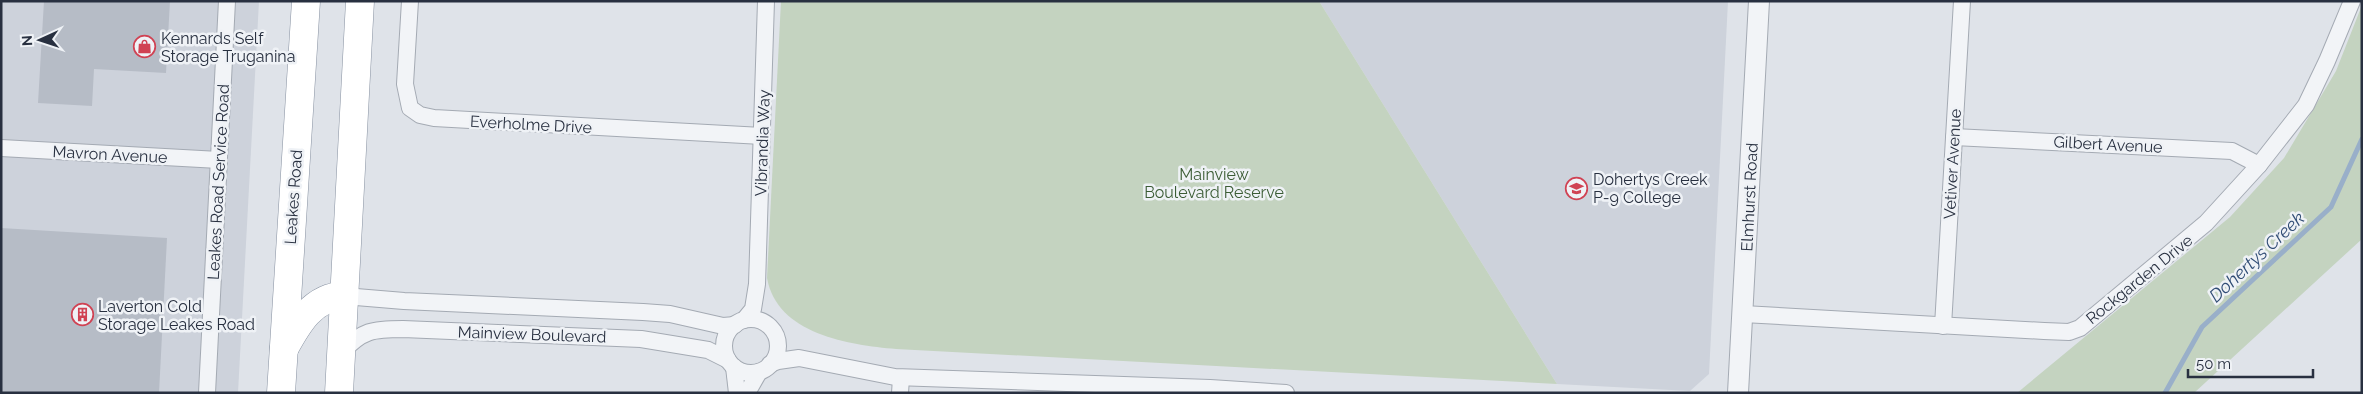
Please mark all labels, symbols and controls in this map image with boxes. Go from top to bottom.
north arrow [15,15,65,65]
place label: Kennards Self Storage Truganina [161,29,295,66]
text: N [19,35,35,46]
shop icon: Kennards Self Storage Truganina [133,35,157,59]
street label: Leakes Road Service Road [204,83,233,281]
street label: Vibrandia Way [751,89,774,197]
street label: Vetiver Avenue [1940,108,1965,220]
street label: Everholme Drive [469,112,593,137]
street label: Gilbert Avenue [2053,132,2163,157]
street label: Mavron Avenue [52,142,168,167]
street label: Elmhurst Road [1737,142,1762,252]
street label: Leakes Road [281,149,306,245]
park label: Mainview Boulevard Reserve [1144,165,1284,202]
place label: Dohertys Creek P-9 College [1593,170,1708,207]
school or university icon: Dohertys Creek P-9 College [1565,176,1589,200]
water label: Dohertys Creek [2205,207,2309,306]
street label: Rockgarden Drive [2082,231,2196,328]
place label: Laverton Cold Storage Leakes Road [98,297,255,334]
building icon: Laverton Cold Storage Leakes Road [70,303,94,327]
street label: Mainview Boulevard [457,322,607,347]
scale bar [2188,346,2313,378]
text: 50 m [2196,355,2231,373]

